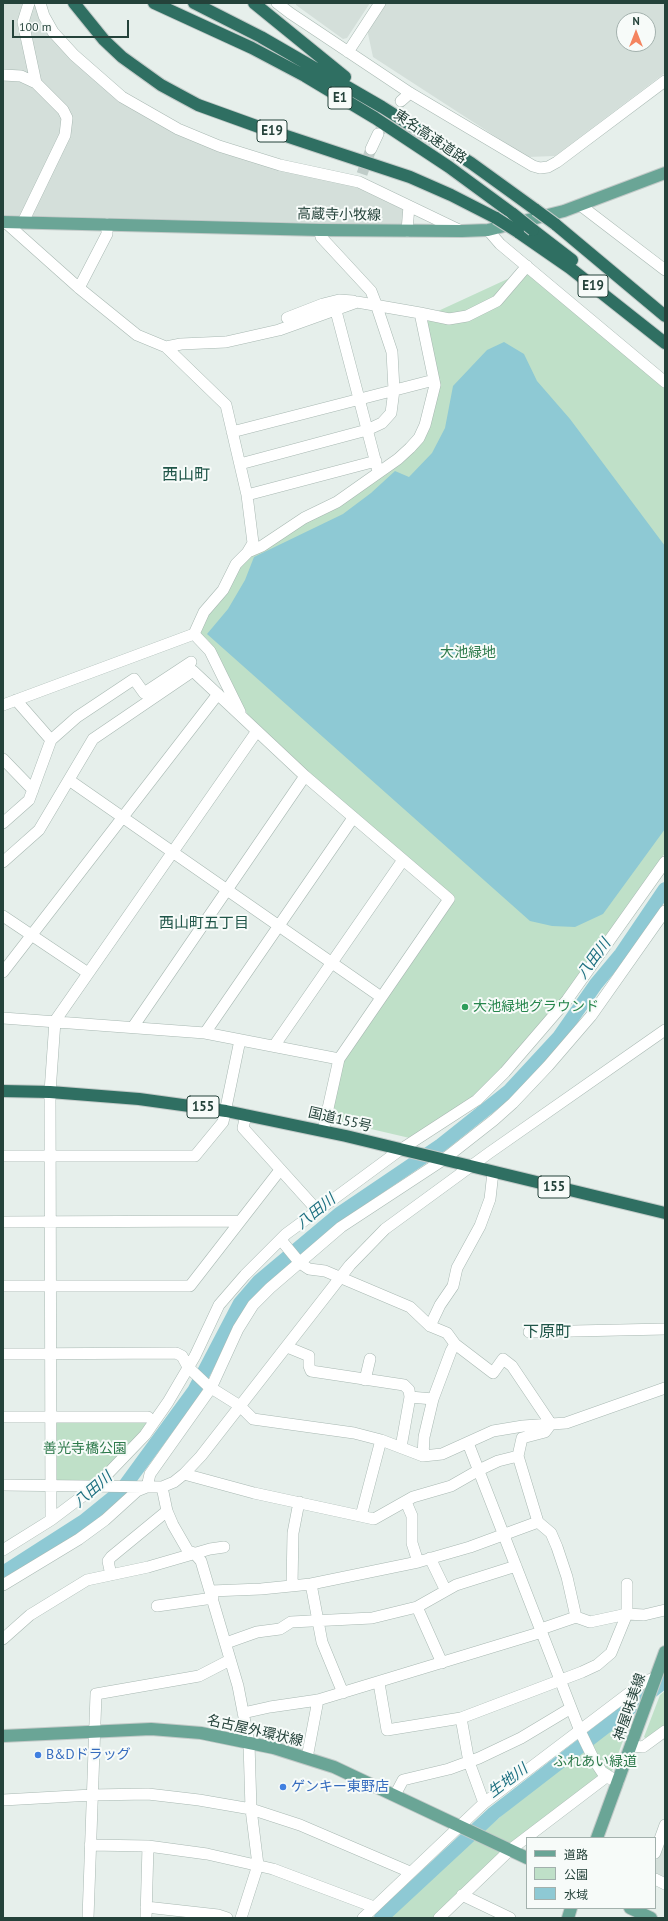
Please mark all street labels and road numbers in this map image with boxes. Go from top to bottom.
road number: E1 [328,87,352,109]
street label: 東名高速道路 [390,107,470,167]
road number: E19 [257,120,287,142]
street label: 高蔵寺小牧線 [297,206,381,224]
road number: E19 [578,275,608,297]
road number: 155 [187,1096,219,1118]
street label: 国道155号 [306,1105,374,1135]
road number: 155 [538,1176,570,1198]
street label: 神屋味美線 [611,1671,649,1743]
street label: 名古屋外環状線 [205,1712,305,1750]

